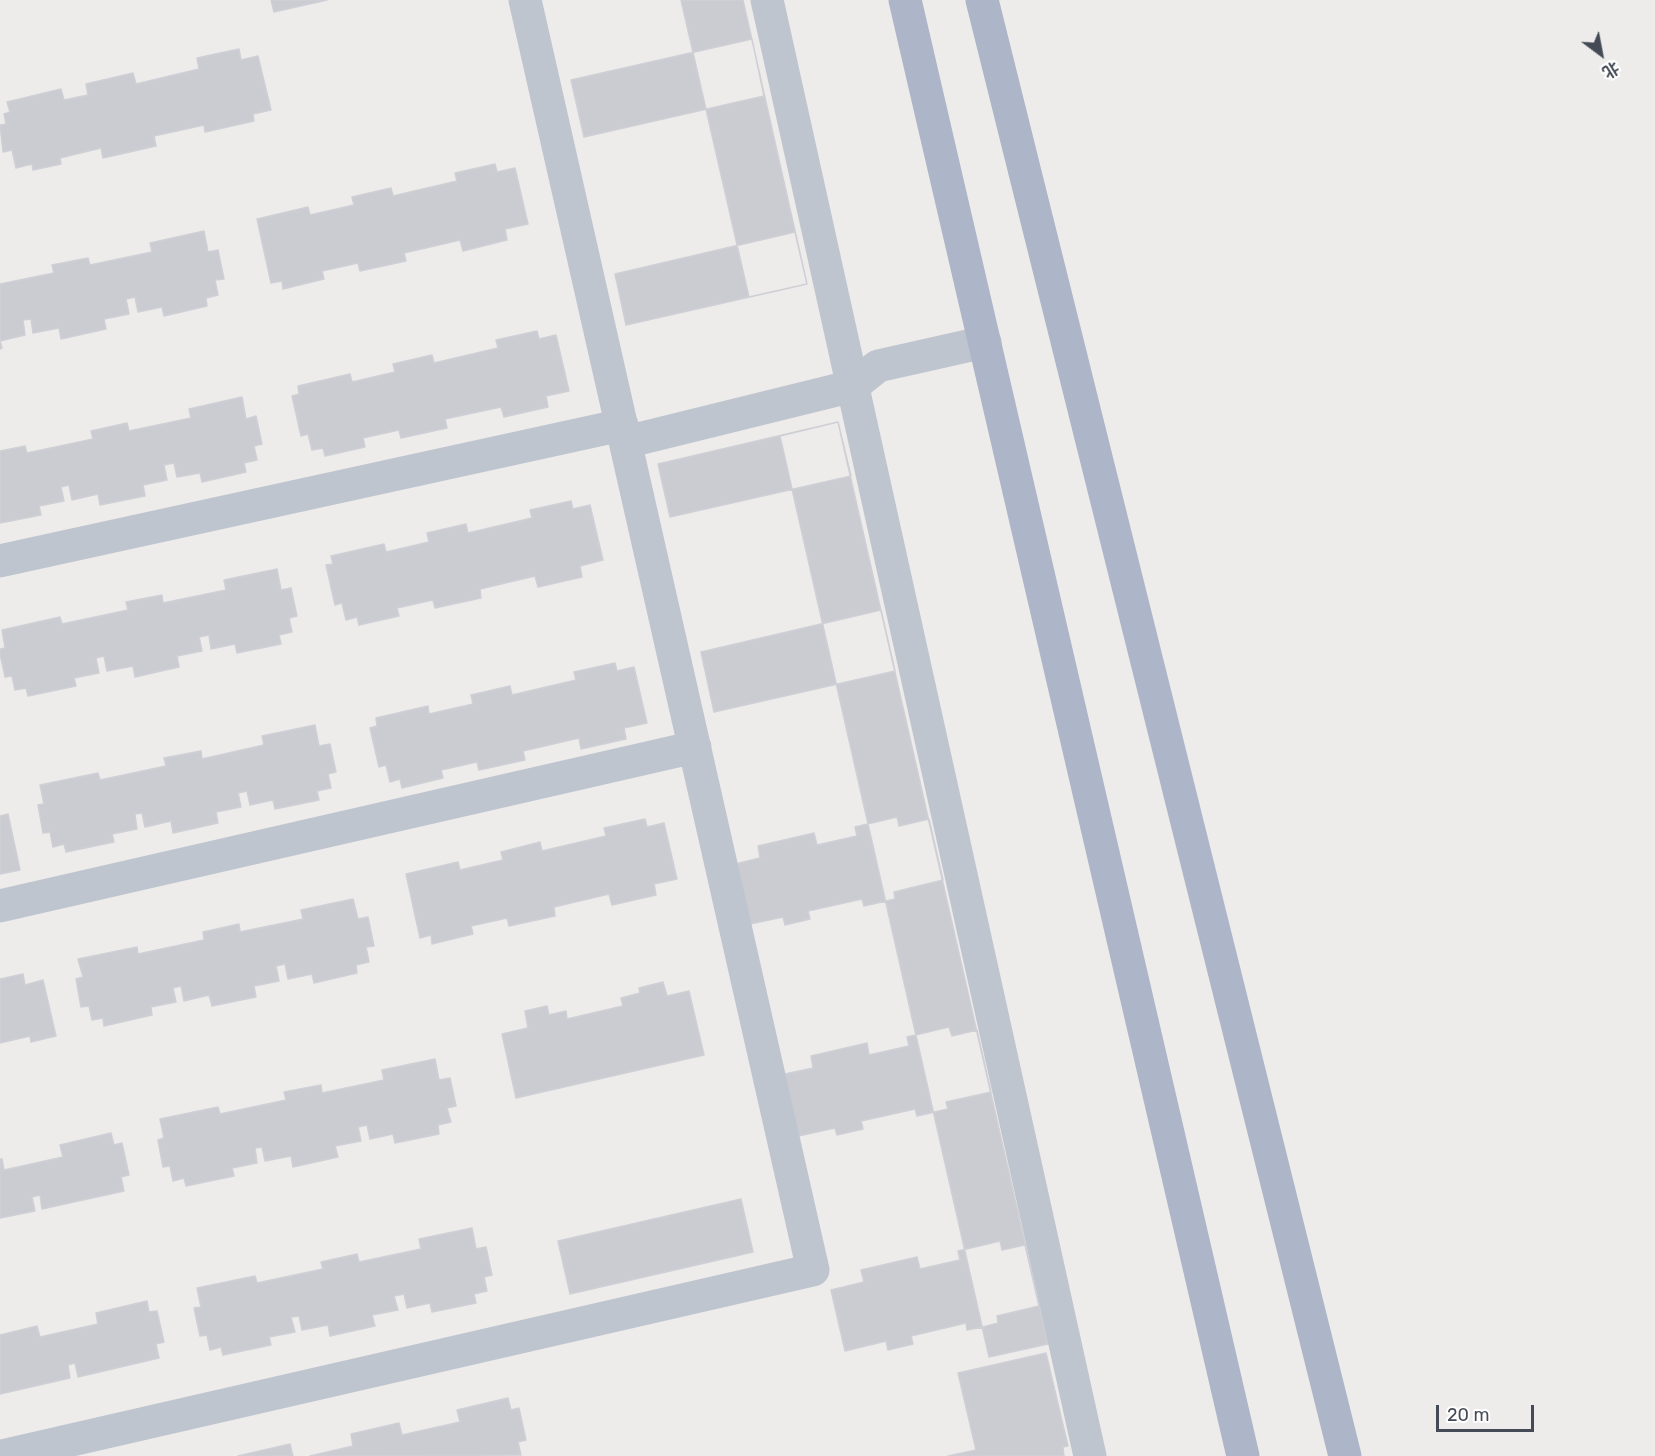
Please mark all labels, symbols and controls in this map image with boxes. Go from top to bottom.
north arrow [1571,24,1631,84]
text: 北 [1599,57,1623,82]
scale bar [1439,1393,1536,1431]
text: 20 m [1447,1404,1489,1426]

